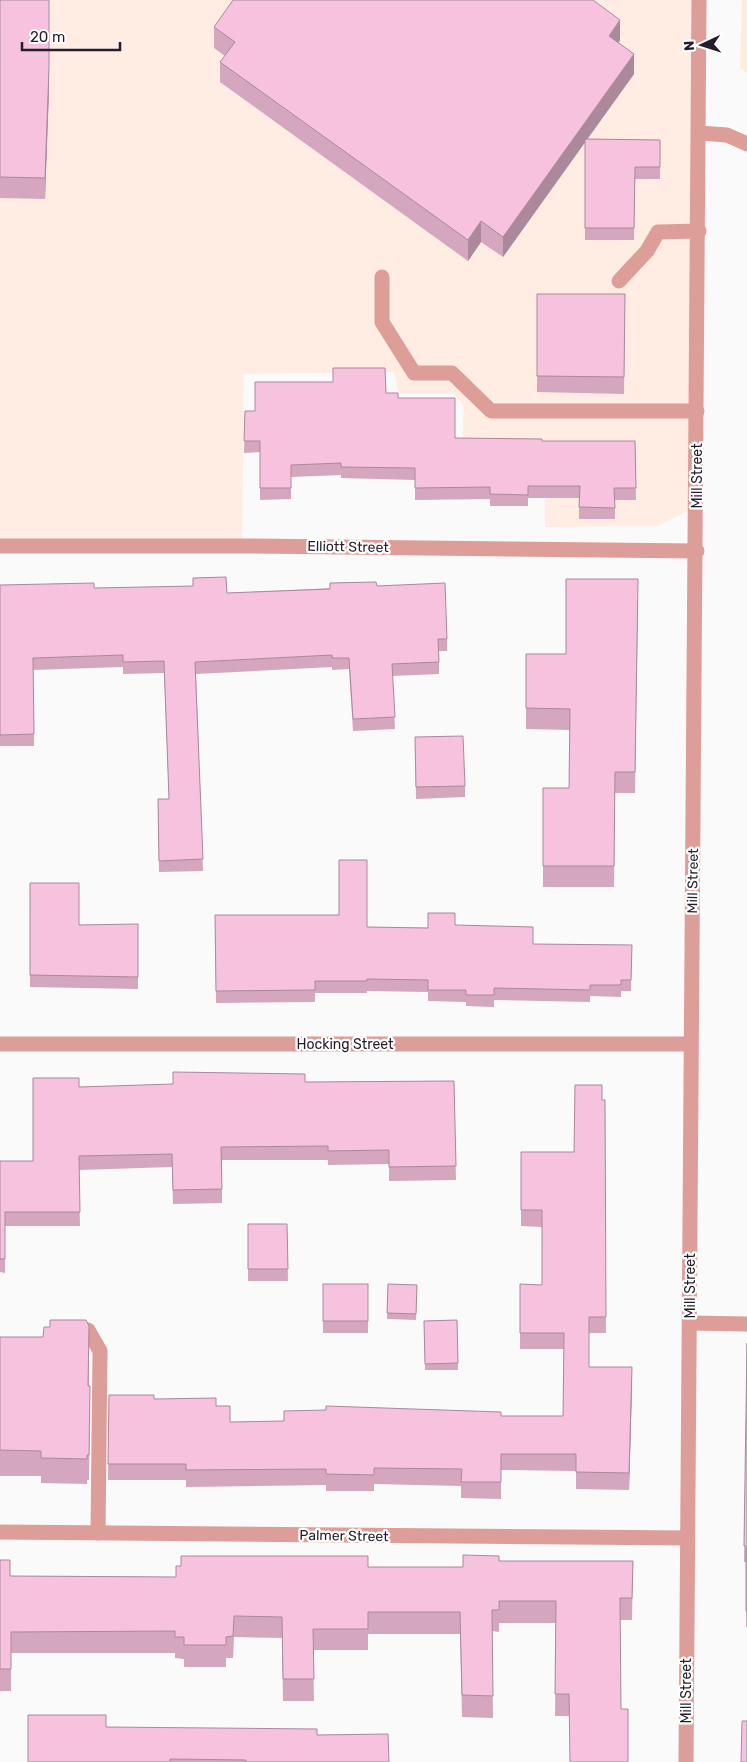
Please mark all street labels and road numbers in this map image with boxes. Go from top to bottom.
street label: Mill Street [689,443,706,509]
street label: Elliott Street [307,538,389,556]
street label: Mill Street [684,848,702,914]
street label: Hocking Street [296,1036,394,1053]
street label: Mill Street [682,1253,699,1319]
street label: Palmer Street [299,1527,389,1545]
street label: Mill Street [678,1658,695,1724]

